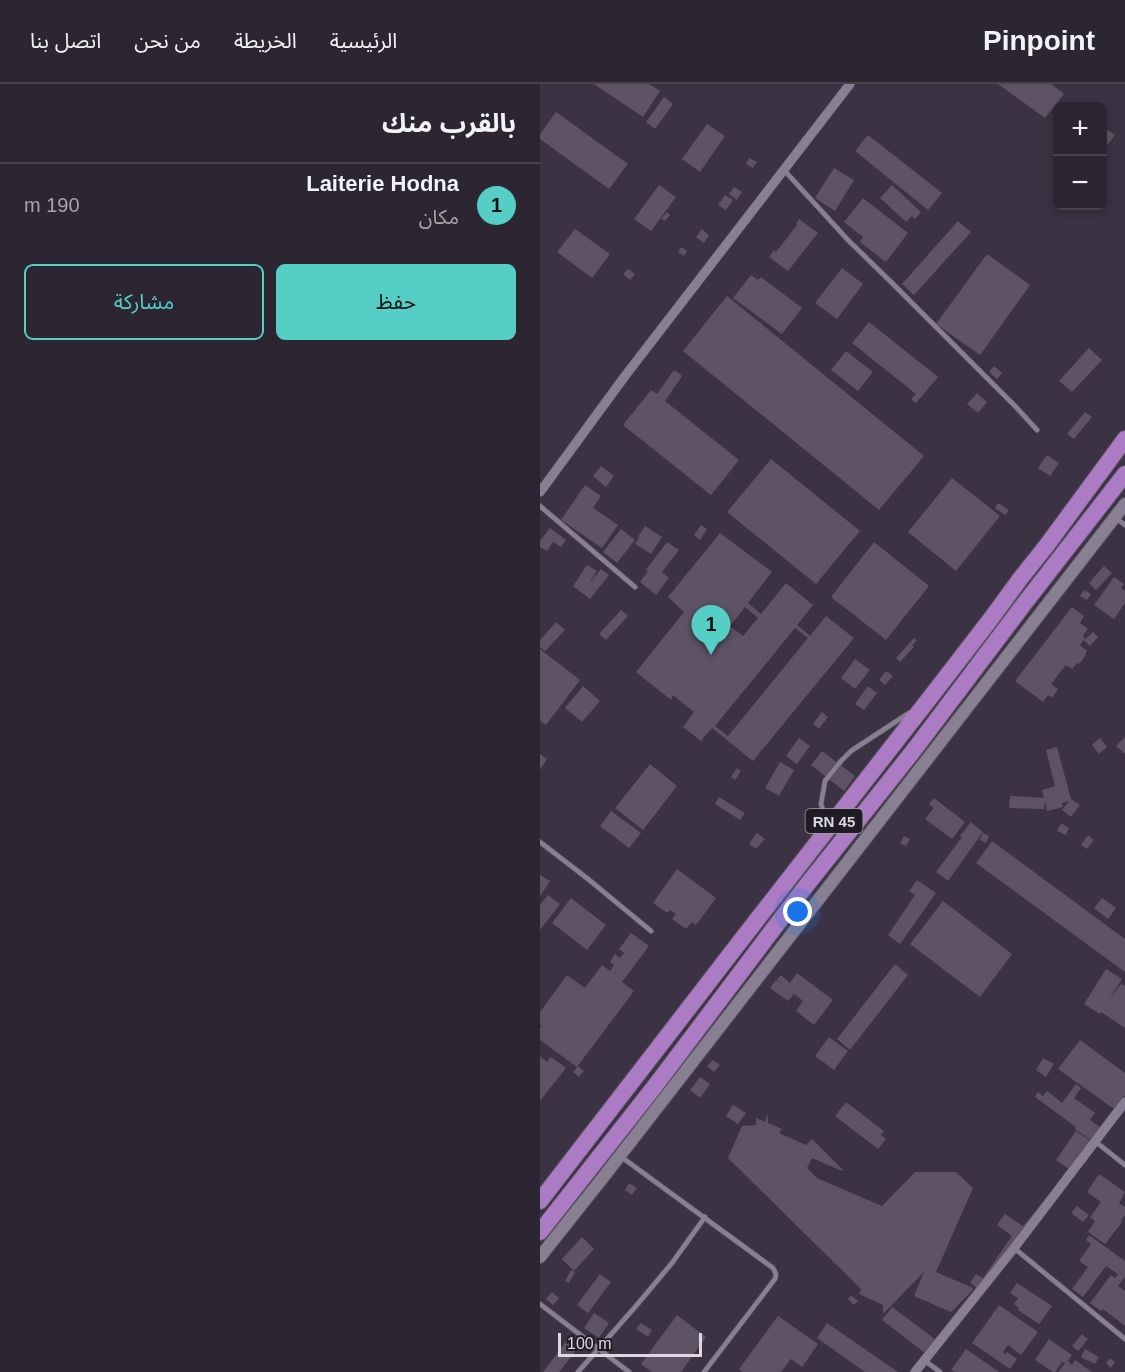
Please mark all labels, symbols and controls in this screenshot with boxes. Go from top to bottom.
text: Pinpoint [983,25,1095,56]
text: اتصل بنا [30,29,101,52]
text: من نحن [134,29,201,52]
text: الخريطة [234,29,297,52]
text: الرئيسية [330,29,397,52]
map controls [1053,102,1107,210]
button: + [1053,102,1107,156]
text: بالقرب منك [382,108,516,138]
button: − [1053,156,1107,210]
text: Laiterie Hodna [306,171,459,196]
text: 190 m [24,194,80,216]
text: 1 [491,194,502,216]
text: مكان [419,206,459,228]
button: مشاركة [24,264,264,340]
button: حفظ [276,264,516,340]
pin: 1 [692,606,730,655]
road number: RN 45 [806,809,862,833]
your location [783,897,812,926]
scale bar [558,1330,702,1358]
text: 100 m [567,1335,611,1352]

